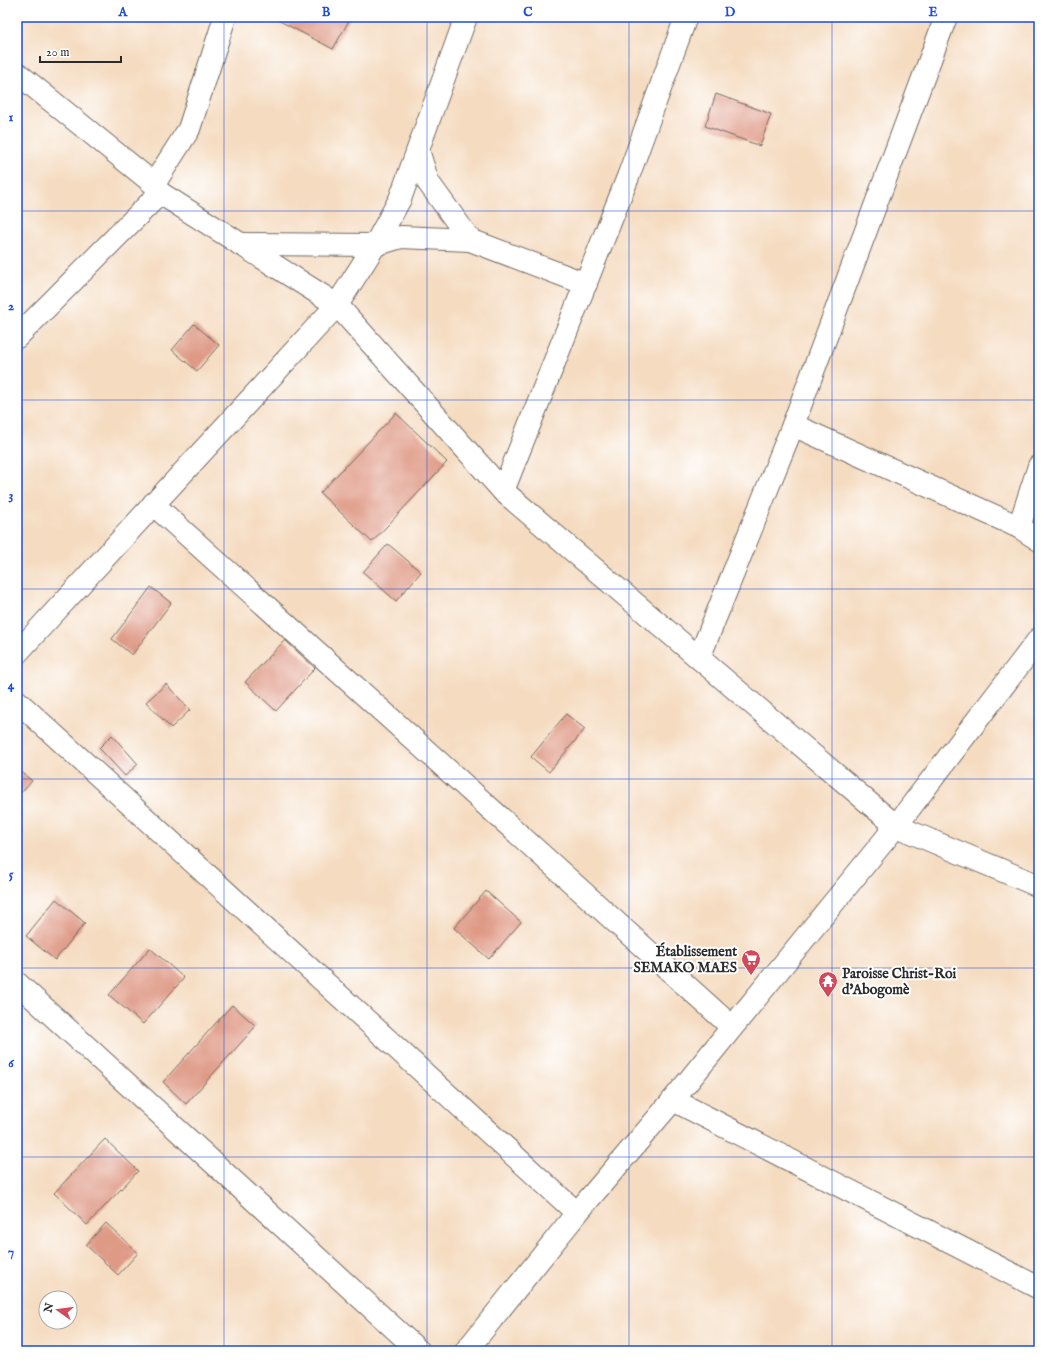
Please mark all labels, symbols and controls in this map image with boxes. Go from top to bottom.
text: A [118,4,129,21]
text: B [322,4,331,21]
text: C [523,4,533,21]
text: D [725,4,736,21]
text: E [928,4,938,21]
scale bar [40,38,121,64]
text: 20 m [46,45,69,60]
text: 1 [9,109,14,126]
text: 2 [8,298,14,315]
text: 3 [9,487,14,504]
text: 4 [8,677,15,694]
text: 5 [9,866,14,883]
place label: Établissement SEMAKO MAES [633,942,737,977]
supermarket icon: Établissement SEMAKO MAES [740,948,762,976]
place label: Paroisse Christ-Roi d'Abogomè [842,965,956,999]
temple icon: Paroisse Christ-Roi d'Abogomè [817,970,839,998]
text: 6 [8,1055,14,1072]
text: 7 [8,1244,14,1261]
north arrow [38,1290,78,1330]
text: N [41,1301,57,1315]

